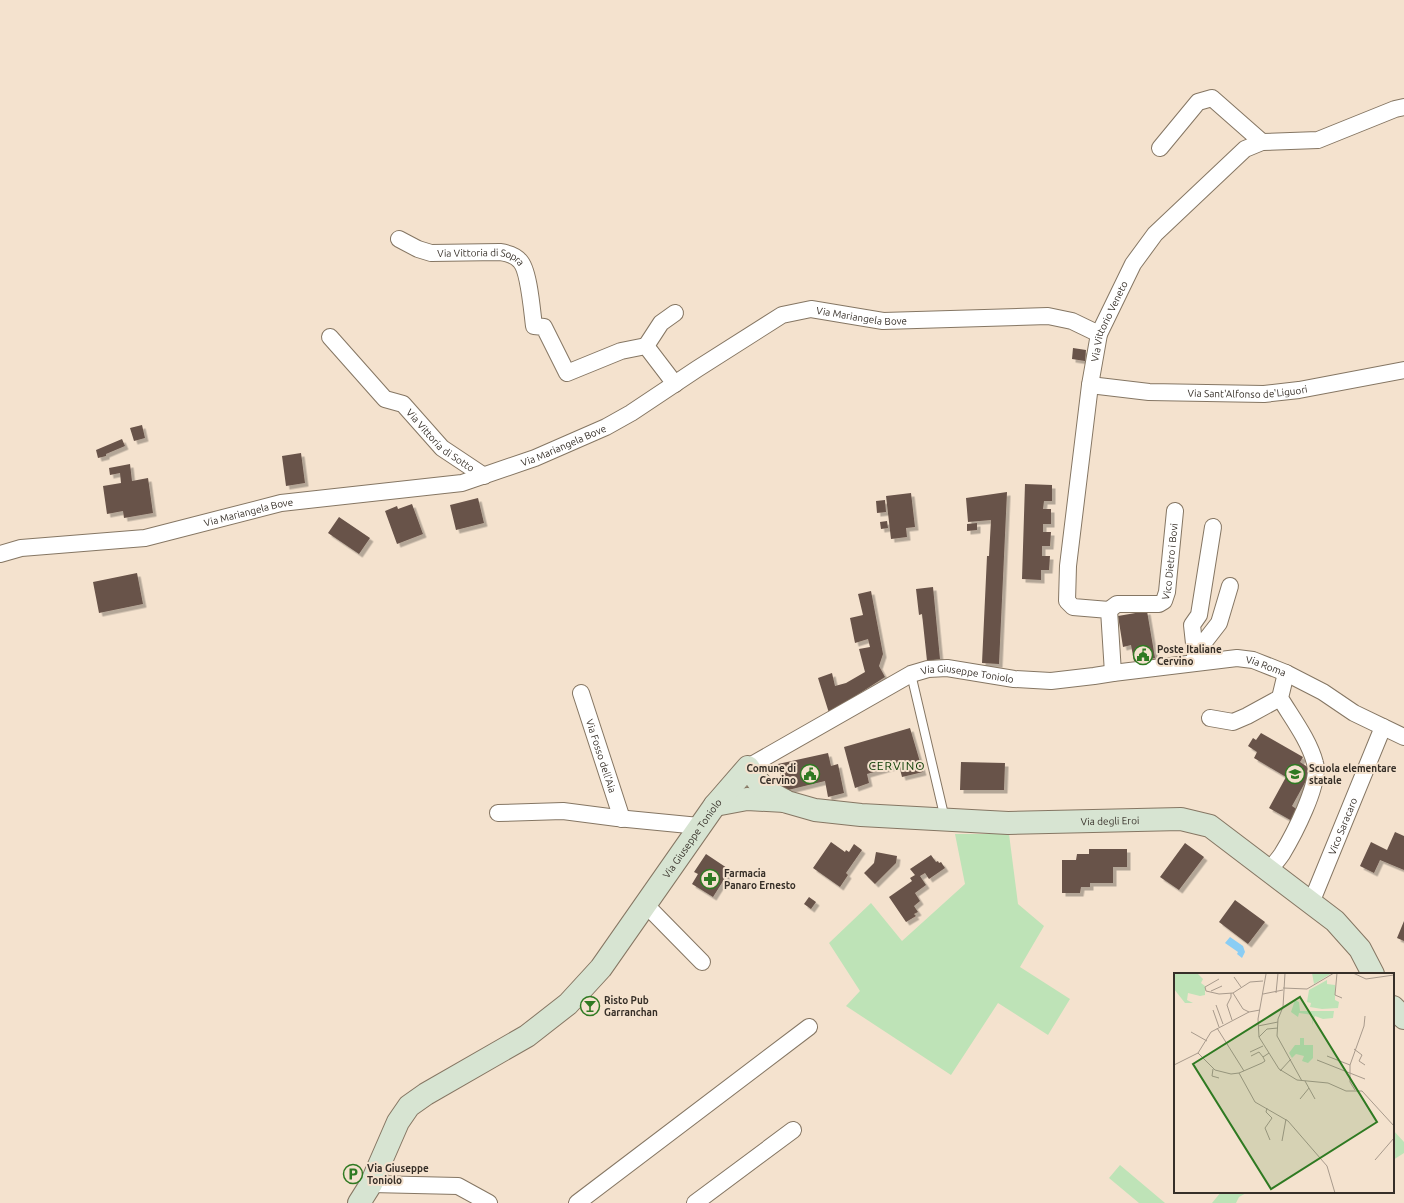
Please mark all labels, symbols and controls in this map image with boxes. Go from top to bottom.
street label: Via Vittoria di Sopra [437,247,527,268]
street label: Via Vittorio Veneto [1089,279,1130,363]
street label: Via Mariangela Bove [816,305,907,327]
street label: Via Sant'Alfonso de'Liguori [1187,384,1308,400]
street label: Via Vittoria di Sotto [404,407,476,474]
street label: Via Mariangela Bove [520,423,608,468]
street label: Via Mariangela Bove [203,497,294,529]
street label: Vico Dietro i Bovi [1160,523,1180,601]
public building icon: Poste Italiane Cervino [1132,644,1154,666]
place label: Poste Italiane Cervino [1157,644,1222,667]
street label: Via Roma [1245,654,1288,679]
street label: Via Giuseppe Toniolo [919,663,1015,685]
street label: Via Fosso dell'Aia [584,718,618,794]
district label: CERVINO [868,759,926,772]
place label: Comune di Cervino [746,763,796,786]
public building icon: Comune di Cervino [799,763,821,785]
school or university icon: Scuola elementare statale [1284,763,1306,785]
place label: Scuola elementare statale [1309,763,1397,786]
street label: Vico Saracaro [1326,796,1360,856]
street label: Via Giuseppe Toniolo [661,797,724,880]
street label: Via degli Eroi [1081,815,1139,827]
pharmacy icon: Farmacia Panaro Ernesto [699,868,721,890]
place label: Farmacia Panaro Ernesto [724,868,796,891]
inset map [1174,973,1394,1193]
bar icon: Risto Pub Garranchan [579,995,601,1017]
place label: Risto Pub Garranchan [604,995,658,1018]
parking icon: Via Giuseppe Toniolo [342,1163,364,1185]
place label: Via Giuseppe Toniolo [367,1163,429,1186]

